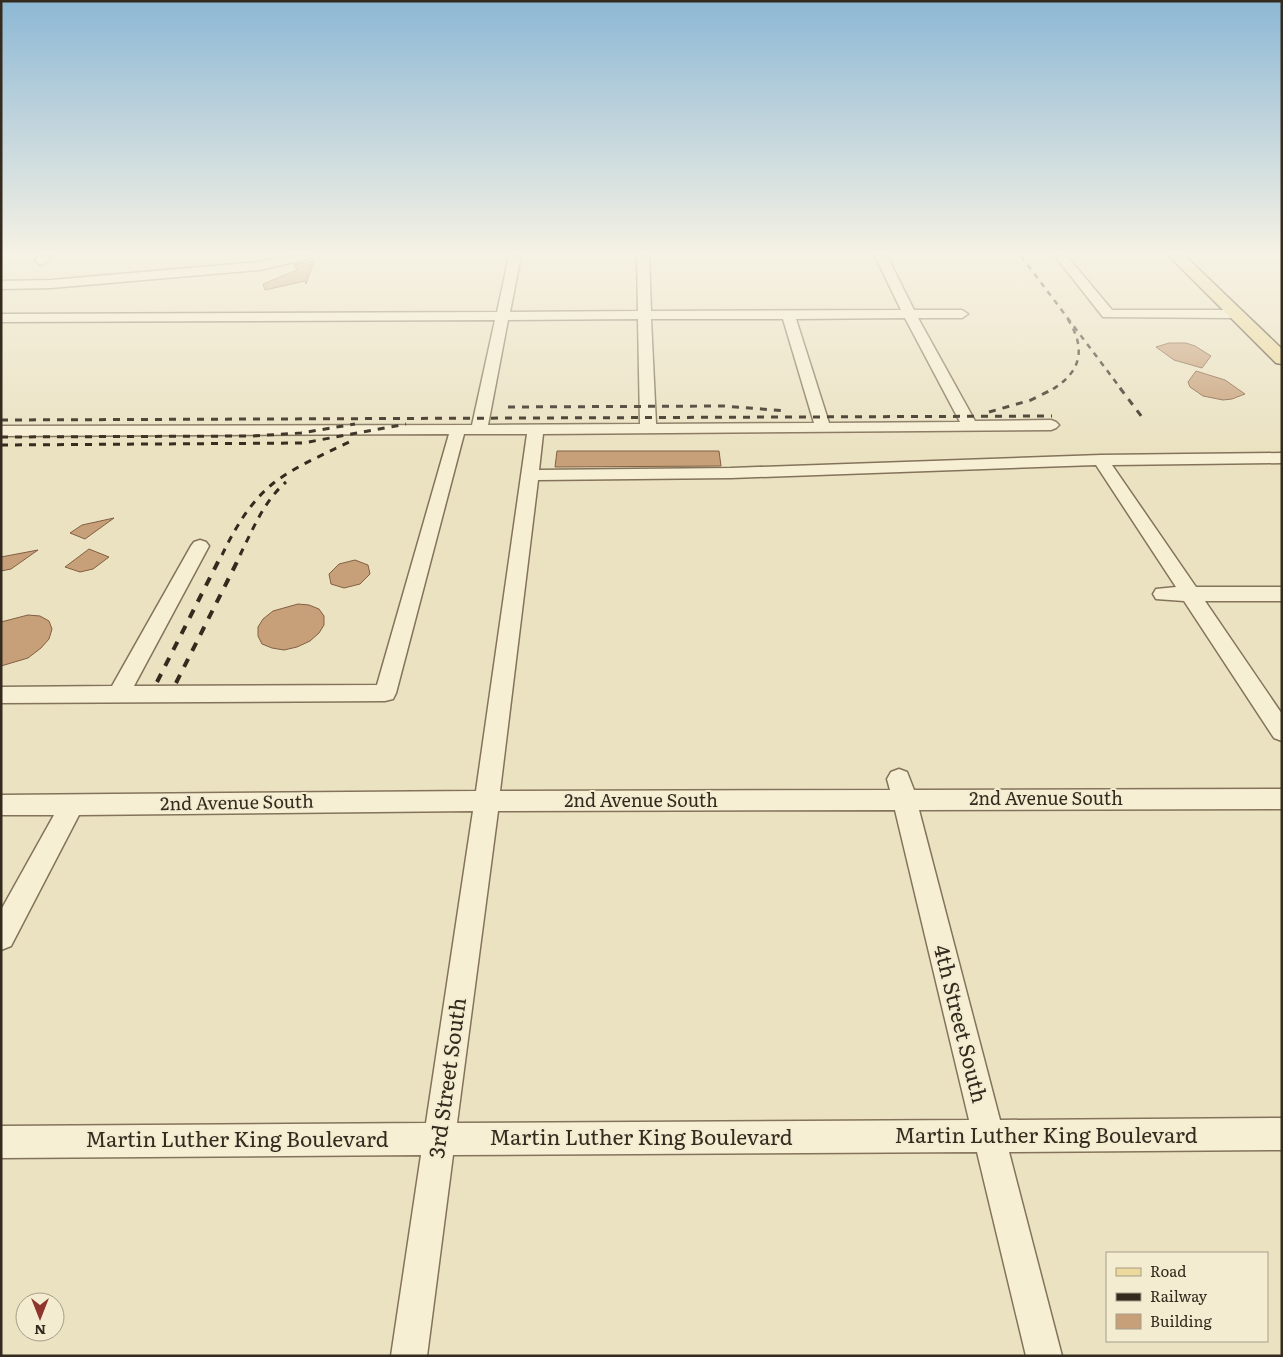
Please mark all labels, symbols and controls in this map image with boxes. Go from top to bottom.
street label: 2nd Avenue South [969,784,1123,811]
street label: 2nd Avenue South [564,786,718,813]
street label: 2nd Avenue South [160,787,314,816]
street label: 4th Street South [928,941,997,1106]
street label: 3rd Street South [419,995,472,1160]
street label: Martin Luther King Boulevard [894,1118,1198,1149]
street label: Martin Luther King Boulevard [489,1120,793,1151]
street label: Martin Luther King Boulevard [85,1122,389,1153]
legend [1106,1252,1268,1342]
text: Road [1150,1259,1186,1282]
text: Railway [1150,1284,1208,1307]
north arrow [15,1292,65,1342]
text: Building [1150,1309,1212,1332]
text: N [34,1321,46,1341]

